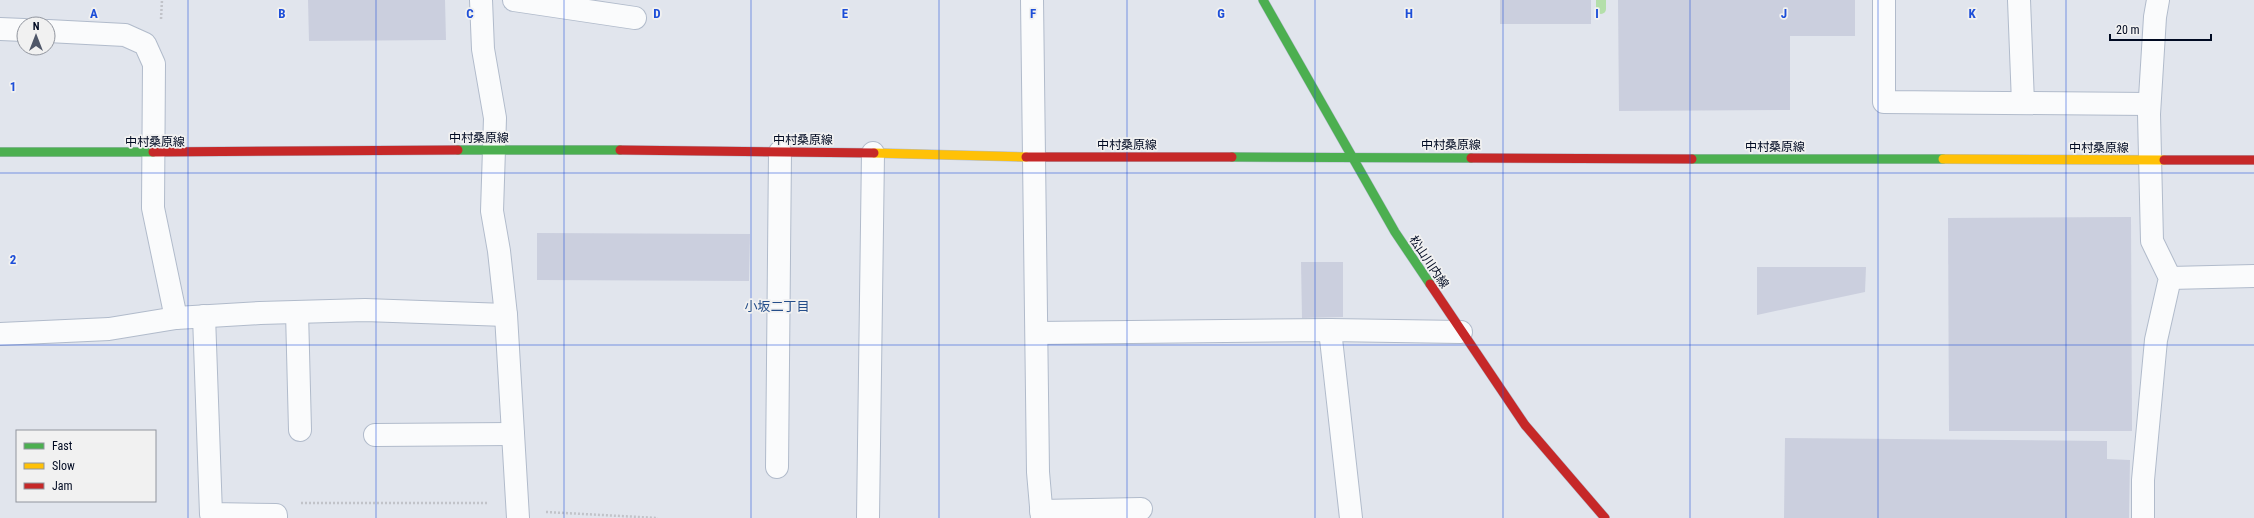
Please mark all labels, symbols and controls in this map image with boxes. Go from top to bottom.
text: A [90,6,98,21]
text: B [278,6,286,21]
text: C [466,6,474,21]
text: D [653,6,661,21]
text: E [842,6,849,21]
text: F [1030,6,1036,21]
text: G [1217,6,1225,21]
text: H [1405,6,1413,21]
text: I [1595,6,1599,21]
text: J [1781,6,1787,21]
text: K [1968,6,1976,21]
north arrow [16,16,56,56]
scale bar [2110,16,2211,42]
text: N [33,20,40,33]
text: 20 m [2116,23,2140,37]
text: 1 [10,79,16,94]
street label: 中村桑原線 [449,131,509,145]
street label: 中村桑原線 [773,133,833,147]
street label: 中村桑原線 [125,135,185,149]
street label: 中村桑原線 [1097,138,1157,152]
street label: 中村桑原線 [1421,138,1481,152]
street label: 中村桑原線 [1745,140,1805,154]
street label: 中村桑原線 [2069,141,2129,155]
street label: 松山川内線 [1406,233,1452,291]
text: 2 [10,252,17,267]
district label: 小坂二丁目 [744,299,810,314]
legend [16,430,156,502]
text: Fast [52,439,73,453]
text: Slow [52,459,75,473]
text: Jam [52,479,73,493]

